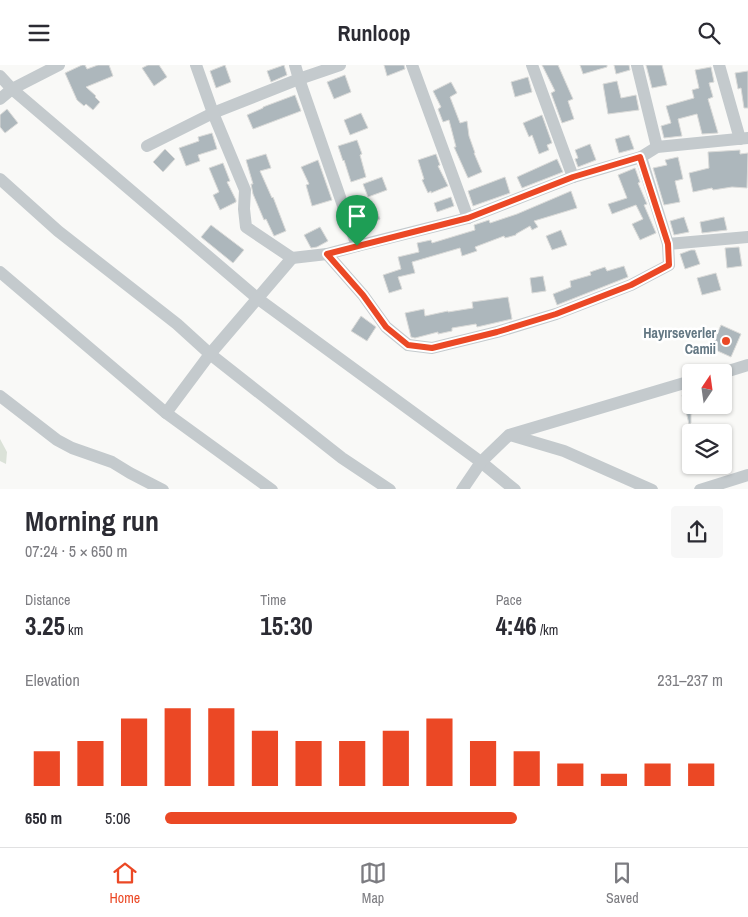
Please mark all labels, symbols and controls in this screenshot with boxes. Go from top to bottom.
text: Runloop [337,18,411,48]
icon: menu [25,19,53,47]
icon: search [695,19,723,47]
pin [336,195,378,246]
icon: arrive [343,202,371,230]
place label: Hayırseverler Camii [643,324,717,358]
marker: Hayırseverler Camii [720,335,732,347]
north arrow [682,364,732,414]
map controls [682,364,732,474]
button: layers [682,424,732,474]
text: Morning run [25,502,159,540]
button: share [671,506,723,558]
text: 07:24 · 5 × 650 m [25,540,128,562]
text: Distance [25,591,70,609]
text: Time [260,591,286,609]
text: Pace [496,591,522,609]
text: 3.25 [25,609,65,643]
text: 15:30 [260,609,313,643]
text: 4:46 [496,609,537,643]
text: km [65,621,83,639]
text: /km [537,621,558,639]
text: Elevation [25,669,80,691]
text: 231–237 m [657,669,723,691]
text: 650 m [25,807,62,829]
text: 5:06 [105,807,131,829]
tab: Home [109,859,140,907]
tab: Map [359,859,387,907]
tab: Saved [606,859,639,907]

